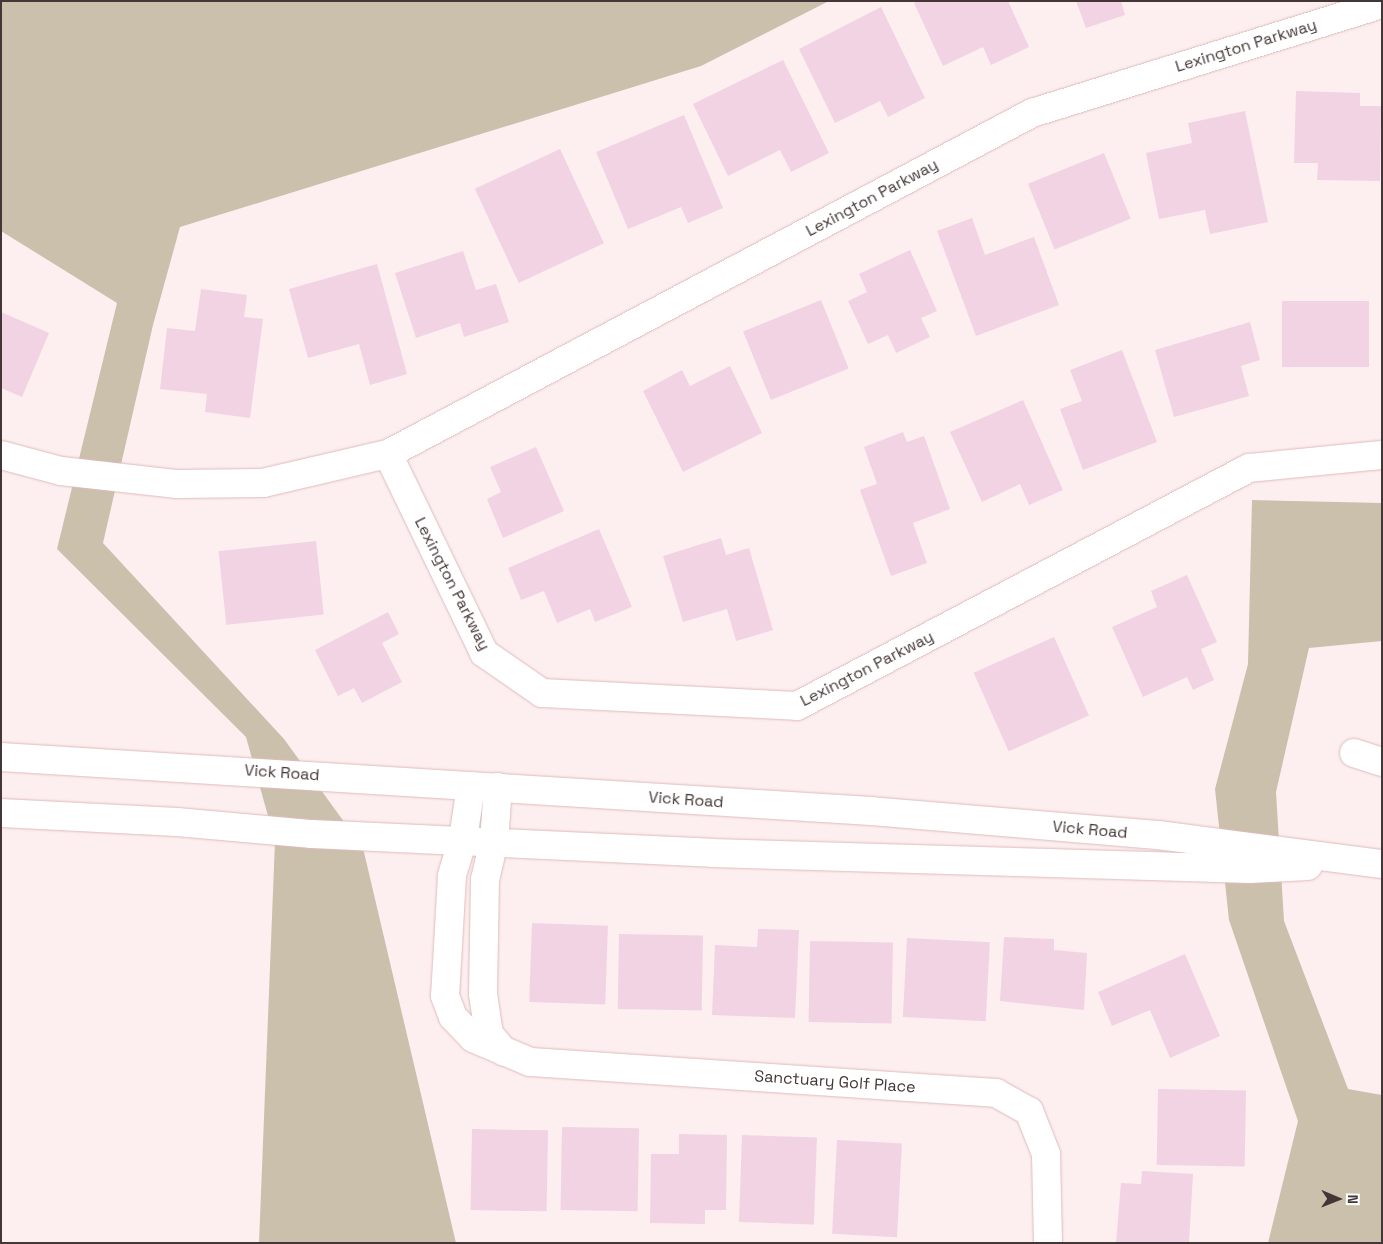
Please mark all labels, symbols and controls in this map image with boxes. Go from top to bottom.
street label: Lexington Parkway [1173,15,1319,77]
street label: Lexington Parkway [803,155,941,241]
street label: Lexington Parkway [410,514,494,654]
street label: Lexington Parkway [797,627,937,711]
street label: Vick Road [244,761,320,785]
street label: Vick Road [648,788,724,812]
street label: Vick Road [1052,817,1128,843]
street label: Sanctuary Golf Place [754,1067,916,1097]
north arrow [1313,1174,1363,1224]
text: N [1344,1194,1362,1204]

